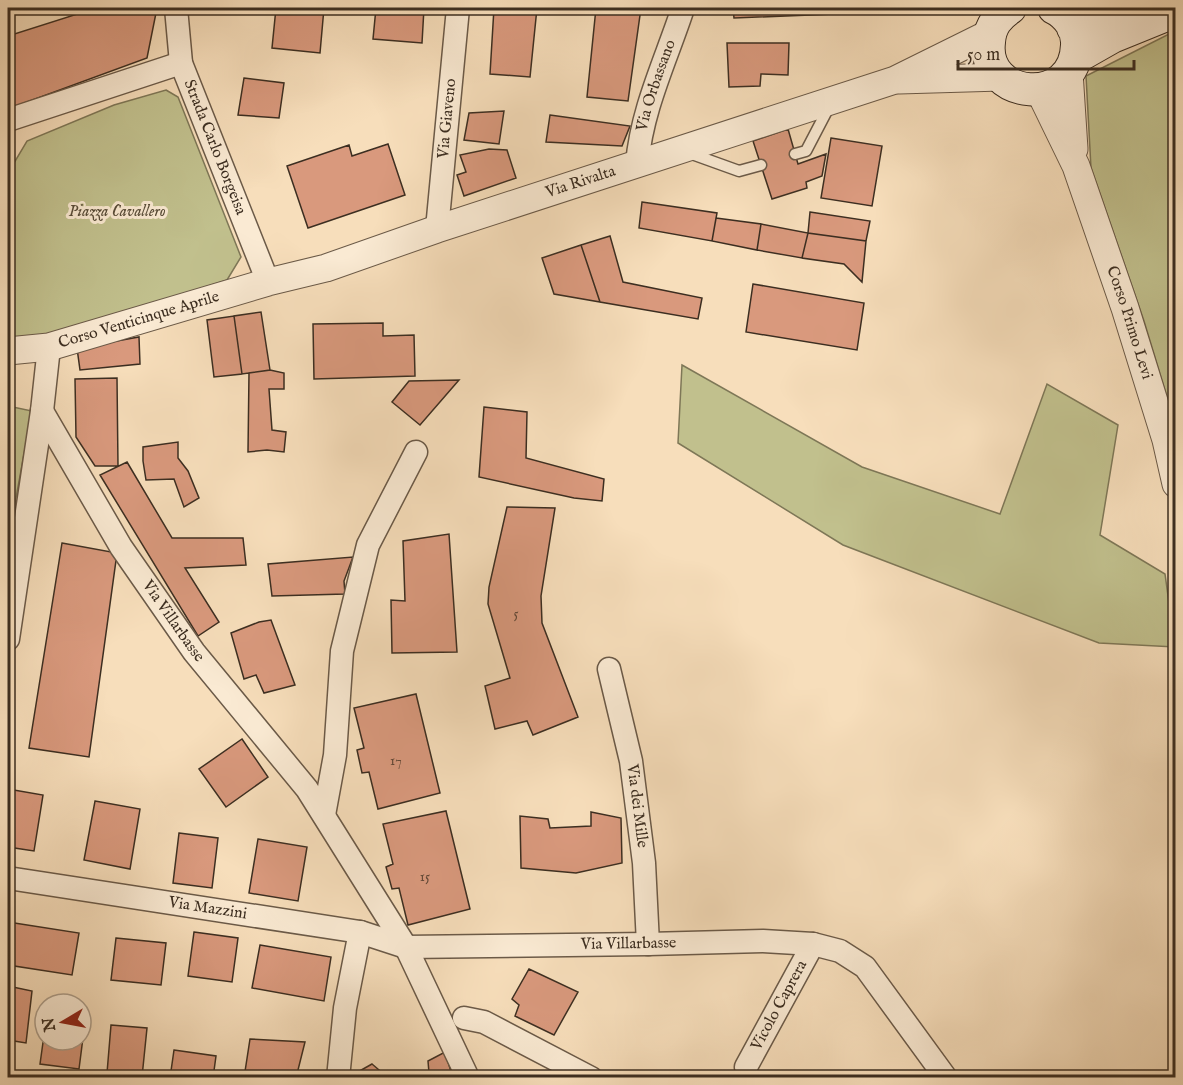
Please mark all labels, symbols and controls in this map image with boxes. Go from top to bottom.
scale bar [958,33,1134,71]
street label: Via Orbassano [632,37,681,134]
text: 50 m [967,44,1000,67]
street label: Strada Carlo Borgeisa [179,77,250,218]
street label: Via Giaveno [434,77,461,160]
street label: Via Rivalta [542,162,618,203]
park label: Piazza Cavallero [68,202,166,222]
street label: Corso Primo Levi [1101,264,1157,382]
street label: Corso Venticinque Aprile [56,287,222,354]
street label: Via Villarbasse [137,576,208,667]
house number: 5 [513,605,519,623]
house number: 17 [390,752,402,770]
street label: Via dei Mille [621,762,652,849]
house number: 15 [420,868,430,886]
street label: Via Mazzini [166,893,248,925]
street label: Via Villarbasse [580,933,677,955]
street label: Vicolo Caprera [746,957,812,1055]
north arrow [33,992,93,1052]
text: N [39,1016,61,1034]

